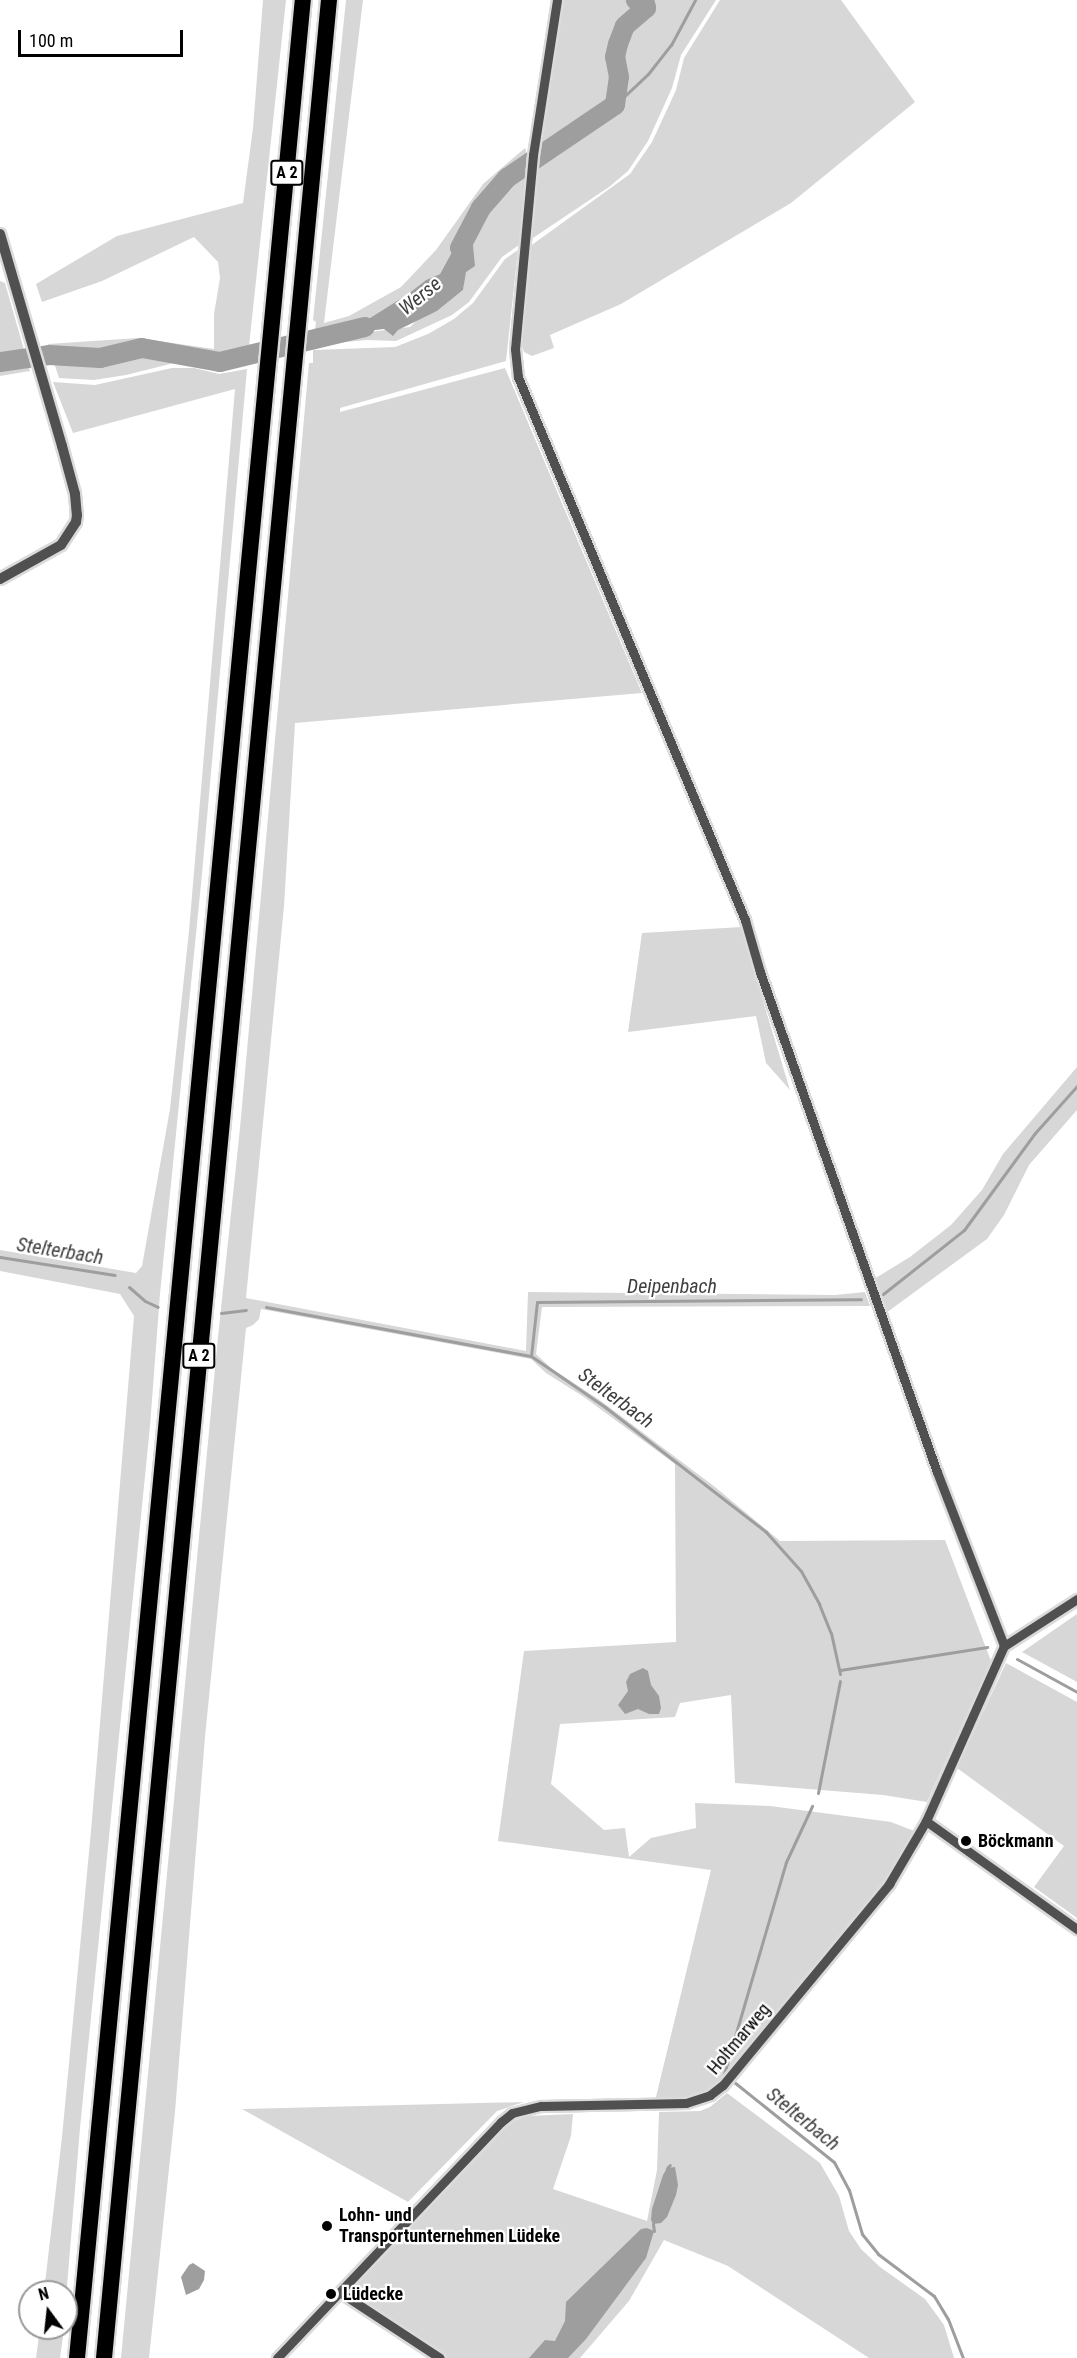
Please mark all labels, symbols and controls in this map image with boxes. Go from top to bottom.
scale bar [21,18,186,56]
text: 100 m [29,30,73,51]
road number: A 2 [269,160,305,186]
water label: Werse [394,272,446,320]
water label: Stelterbach [15,1232,105,1270]
water label: Deipenbach [627,1274,717,1298]
road number: A 2 [181,1343,217,1369]
water label: Stelterbach [574,1363,658,1433]
place label: Böckmann [978,1830,1053,1852]
marker: Böckmann [959,1834,973,1848]
street label: Holtmarweg [703,1999,775,2079]
water label: Stelterbach [762,2082,844,2156]
place label: Lohn- und Transportunternehmen Lüdeke [339,2205,560,2248]
marker: Lohn- und Transportunternehmen Lüdeke [320,2219,334,2233]
north arrow [18,2280,78,2340]
place label: Lüdecke [343,2283,403,2305]
text: N [37,2284,51,2305]
marker: Lüdecke [324,2287,338,2301]

